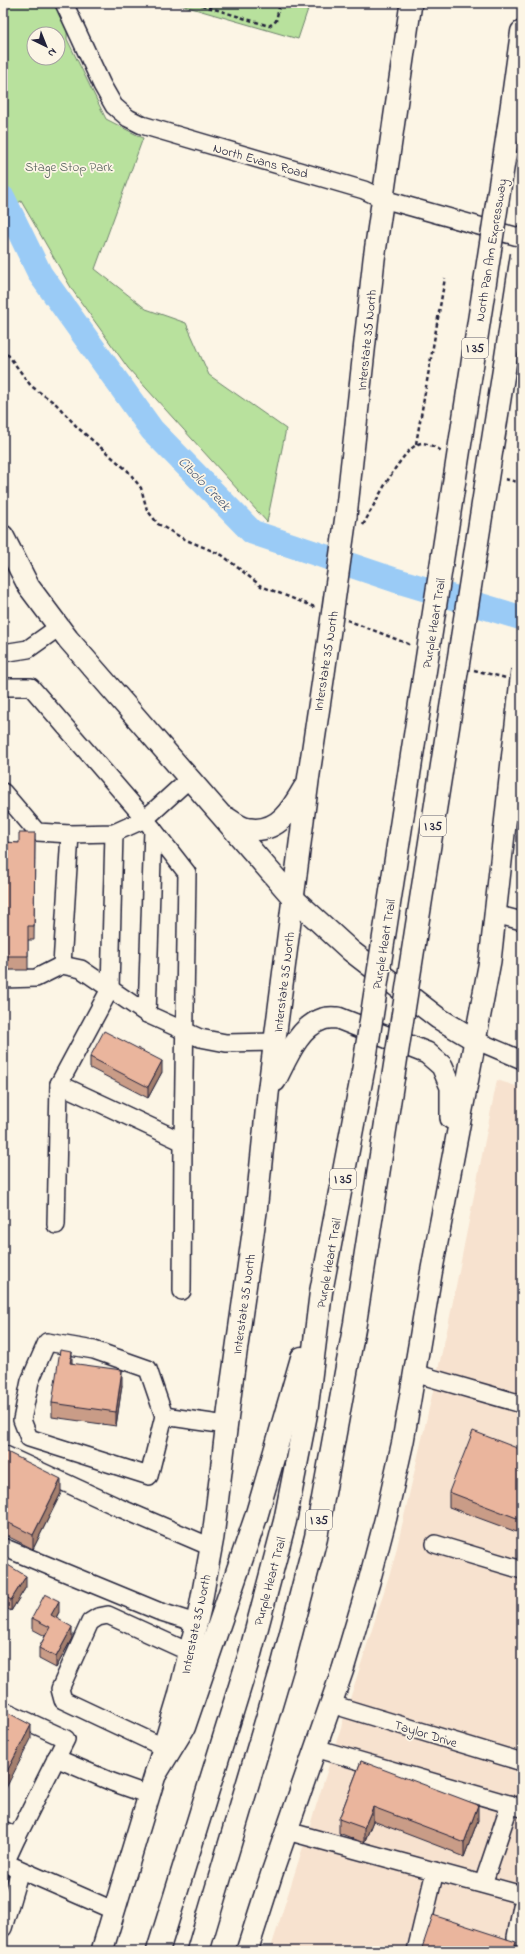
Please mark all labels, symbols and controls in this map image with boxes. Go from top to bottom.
north arrow [26,26,66,66]
text: N [44,44,60,61]
street label: North Evans Road [211,139,311,184]
park label: Stage Stop Park [25,158,113,178]
street label: North Pan Am Expressway [471,177,513,323]
street label: Interstate 35 North [353,289,382,392]
road number: I 35 [462,338,488,358]
water label: Cibolo Creek [173,452,236,517]
street label: Purple Heart Trail [418,577,451,670]
street label: Interstate 35 North [309,610,344,713]
road number: I 35 [420,816,446,836]
street label: Purple Heart Trail [368,898,401,991]
street label: Interstate 35 North [269,931,300,1034]
road number: I 35 [330,1169,356,1189]
street label: Purple Heart Trail [312,1217,347,1310]
street label: Interstate 35 North [228,1253,261,1356]
road number: I 35 [306,1510,332,1530]
street label: Purple Heart Trail [249,1535,291,1628]
street label: Interstate 35 North [177,1573,216,1676]
street label: Taylor Drive [391,1716,460,1754]

